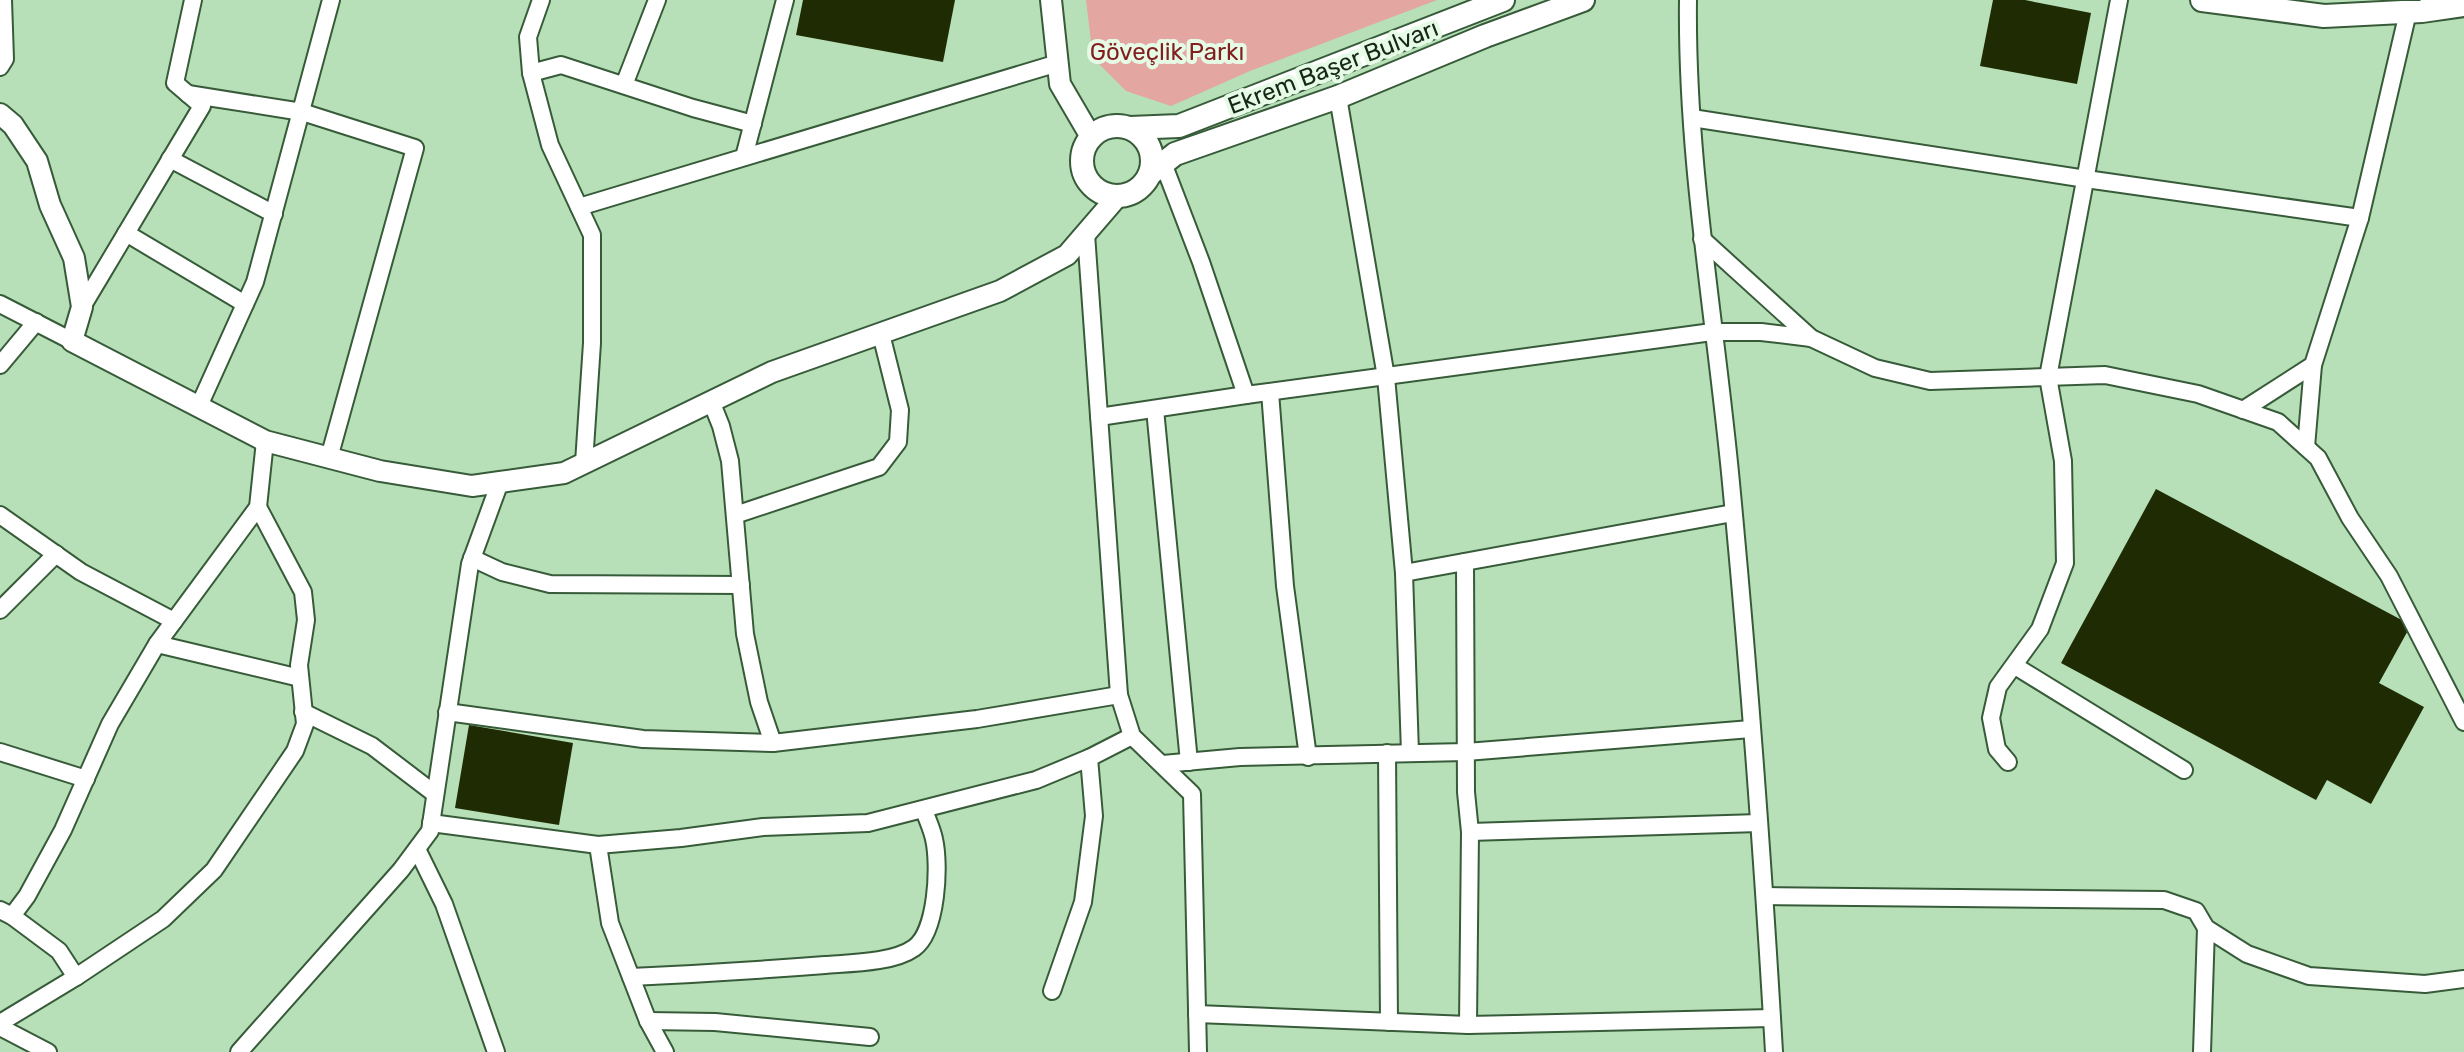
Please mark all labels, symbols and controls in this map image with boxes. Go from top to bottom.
street label: Ekrem Başer Bulvarı [1224,14,1442,120]
park label: Göveçlik Parkı [1090,38,1244,66]

